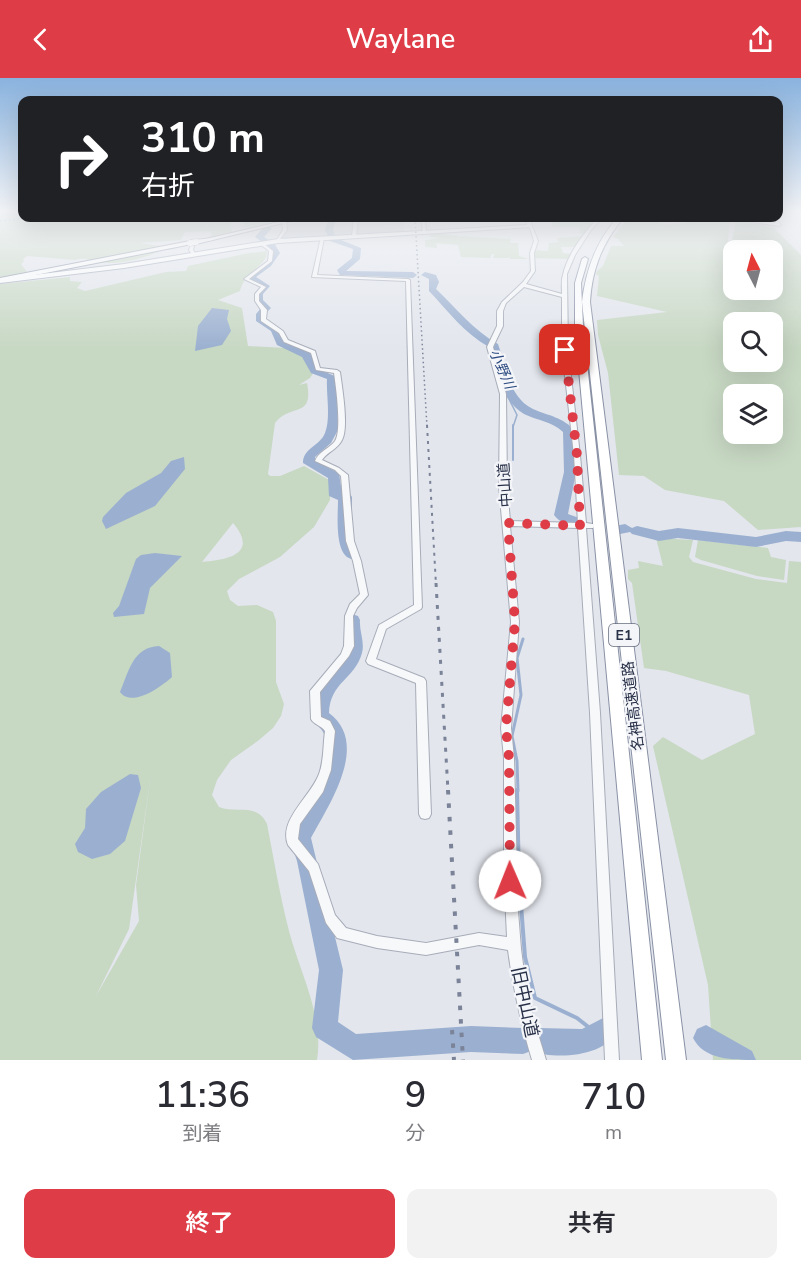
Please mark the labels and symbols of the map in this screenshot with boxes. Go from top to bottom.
north arrow [723,240,783,300]
pin [539,324,590,375]
water label: 小野川 [485,346,520,394]
street label: 中山道 [493,462,517,508]
road number: E1 [609,624,639,646]
street label: 名神高速道路 [618,660,648,752]
position arrow [478,849,542,913]
street label: 旧中山道 [506,964,544,1040]

